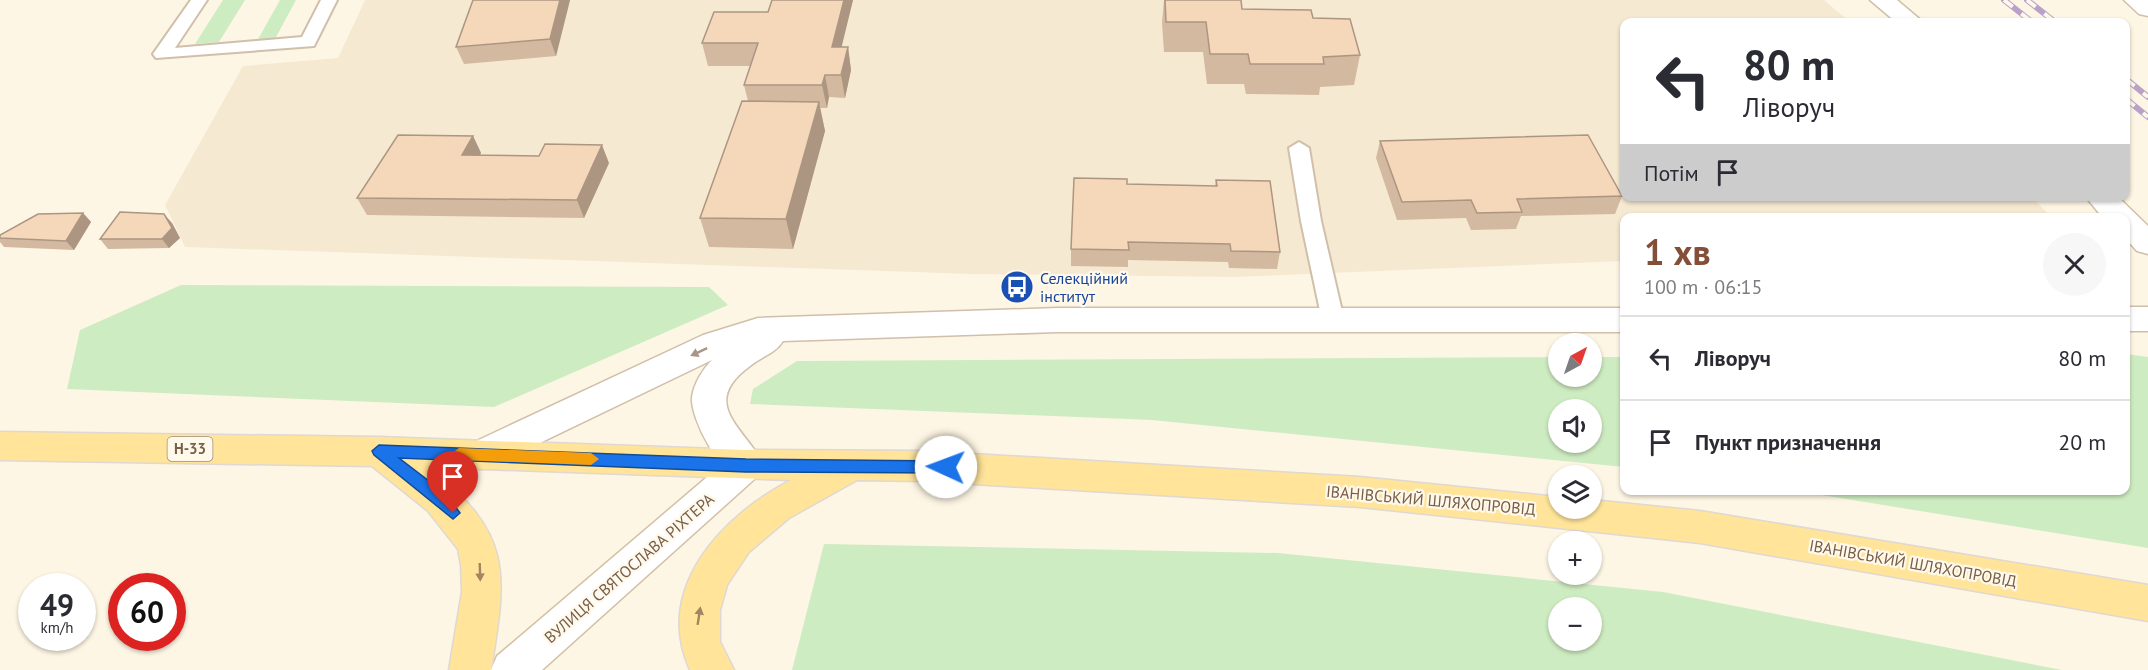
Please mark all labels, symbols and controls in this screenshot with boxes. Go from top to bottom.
text: 80 m [1743,37,1835,92]
icon: left [1644,42,1722,120]
text: Ліворуч [1743,90,1835,124]
icon: arrive [1711,156,1744,189]
text: Потім [1644,159,1699,187]
text: 1 хв [1644,228,1711,275]
button: close [2043,233,2106,296]
place label: Селекційний інститут [1040,268,1128,306]
bus stop icon: Селекційний інститут [999,269,1035,305]
text: 100 m · 06:15 [1644,274,1762,300]
north arrow [1548,333,1602,387]
map controls [1548,333,1602,651]
icon: left [1644,342,1677,375]
text: Ліворуч [1695,344,1771,372]
text: 80 m [2058,344,2106,372]
one-way arrow [691,347,708,356]
button: sound [1548,399,1602,453]
icon: arrive [1644,426,1677,459]
text: Пункт призначення [1695,428,1881,456]
text: 20 m [2058,428,2106,456]
position arrow [914,435,978,499]
road number: Н-33 [168,437,213,461]
pin [427,451,478,513]
icon: arrive [436,460,469,493]
button: layers [1548,465,1602,519]
street label: ІВАНІВСЬКИЙ ШЛЯХОПРОВІД [1325,481,1537,519]
street label: ВУЛИЦЯ СВЯТОСЛАВА РІХТЕРА [540,488,718,647]
button: + [1548,531,1602,585]
street label: ІВАНІВСЬКИЙ ШЛЯХОПРОВІД [1808,535,2019,591]
one-way arrow [476,563,485,582]
speed limit sign: 60 [108,573,186,651]
text: 49 [40,585,74,624]
button: − [1548,597,1602,651]
one-way arrow [695,606,704,625]
text: km/h [41,618,73,637]

